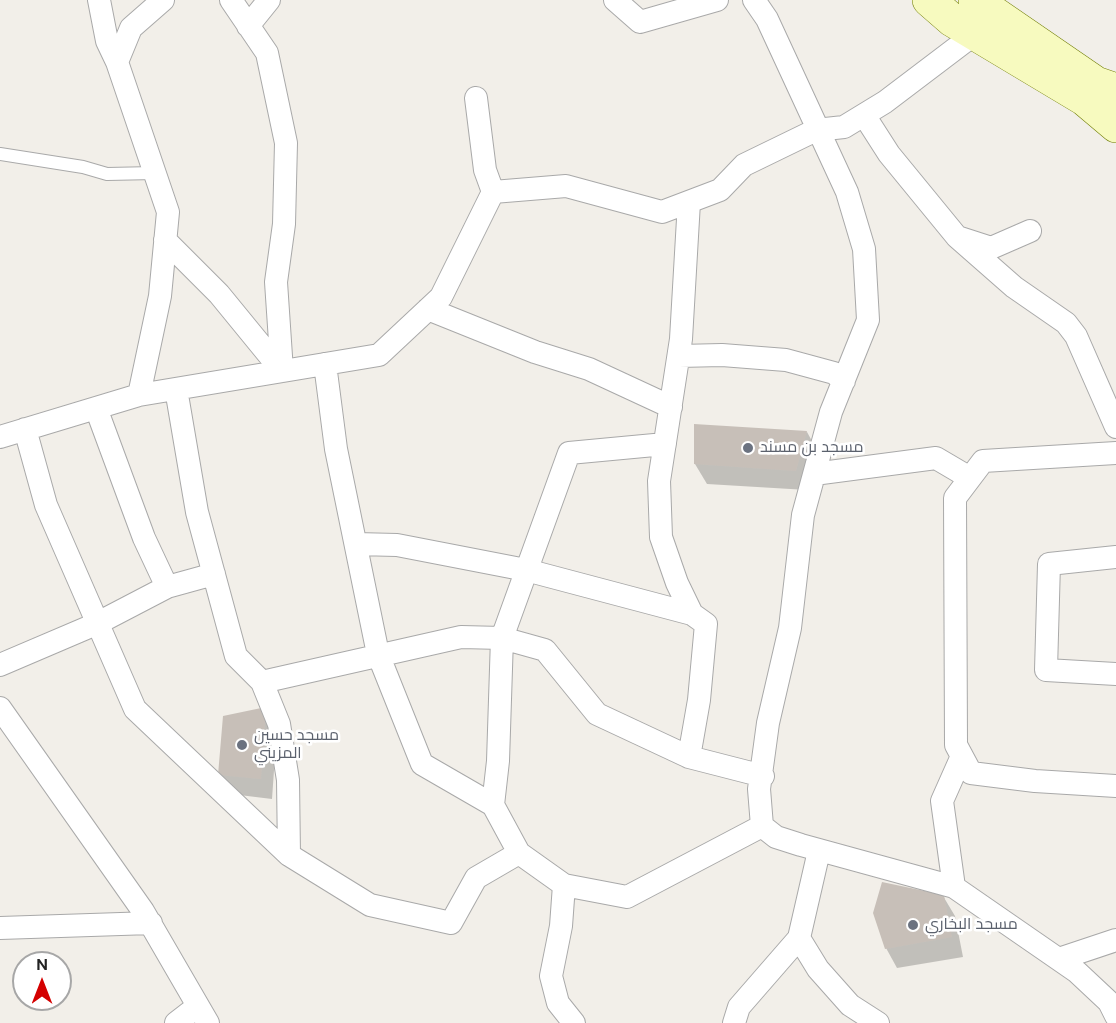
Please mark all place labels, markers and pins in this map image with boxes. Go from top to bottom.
place label: مسجد بن مسند [760,438,864,458]
marker: مسجد بن مسند [741,441,755,455]
place label: مسجد حسين المزيني [254,726,339,764]
marker: مسجد حسين المزيني [235,738,249,752]
place label: مسجد البخاري [925,915,1018,935]
marker: مسجد البخاري [906,918,920,932]

